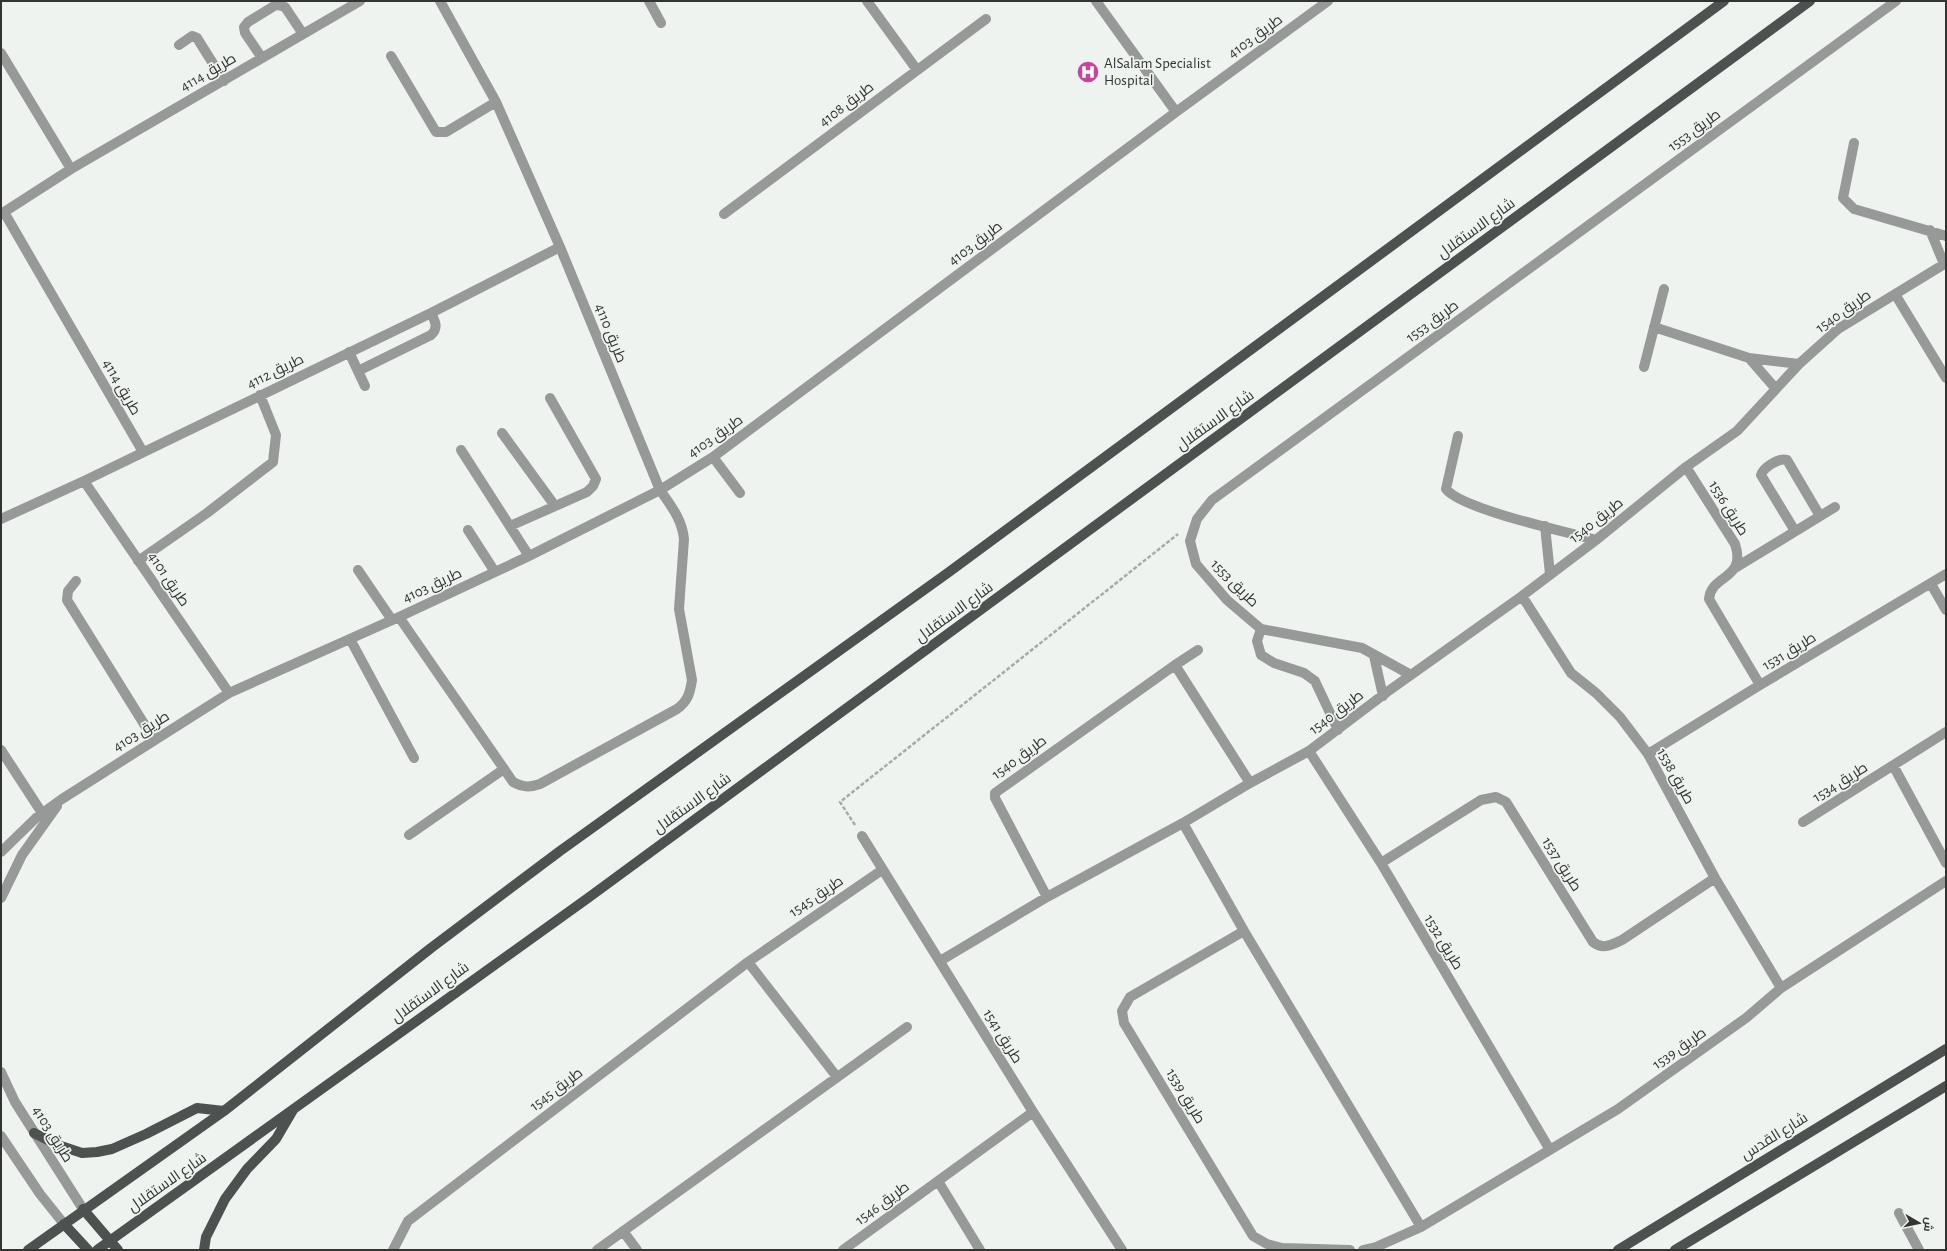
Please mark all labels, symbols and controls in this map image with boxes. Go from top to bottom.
street label: طريق 4103 [1225,12,1286,63]
street label: طريق 4114 [178,51,240,96]
place label: AlSalam Specialist Hospital [1104,56,1211,88]
hospital icon: AlSalam Specialist Hospital [1075,59,1101,85]
street label: طريق 4108 [816,79,878,131]
street label: طريق 1553 [1665,107,1724,156]
street label: شارع الاستقلال [1434,195,1520,264]
street label: طريق 4103 [946,218,1006,270]
street label: طريق 1540 [1813,287,1875,337]
street label: طريق 1553 [1403,298,1462,347]
street label: طريق 4110 [590,302,629,366]
street label: طريق 4112 [244,351,307,393]
street label: طريق 4114 [98,357,143,419]
street label: شارع الاستقلال [1173,387,1259,456]
street label: طريق 4103 [685,412,747,462]
street label: طريق 1536 [1704,478,1751,539]
street label: طريق 1540 [1567,495,1627,547]
street label: طريق 4101 [143,549,192,610]
street label: طريق 1553 [1206,557,1261,612]
street label: طريق 4103 [400,565,465,607]
street label: شارع الاستقلال [912,579,998,648]
street label: طريق 1531 [1760,630,1820,675]
street label: طريق 1540 [1306,687,1367,739]
street label: طريق 4103 [110,708,173,756]
street label: طريق 1540 [989,733,1051,784]
street label: طريق 1538 [1652,746,1697,808]
street label: طريق 1534 [1810,760,1871,807]
street label: شارع الاستقلال [650,770,736,839]
street label: طريق 1537 [1537,835,1584,895]
street label: طريق 1545 [787,873,847,922]
street label: طريق 1532 [1420,912,1466,973]
street label: شارع الاستقلال [388,959,474,1028]
street label: طريق 1541 [978,1007,1025,1067]
street label: طريق 1539 [1650,1025,1710,1074]
street label: طريق 1545 [527,1065,587,1116]
street label: طريق 1539 [1162,1066,1208,1127]
street label: طريق 4103 [28,1103,76,1166]
street label: شارع القدس [1738,1109,1812,1165]
street label: شارع الاستقلال [125,1149,211,1217]
street label: طريق 1546 [853,1179,913,1229]
north arrow [1899,1203,1939,1243]
text: ش [1921,1216,1935,1232]

